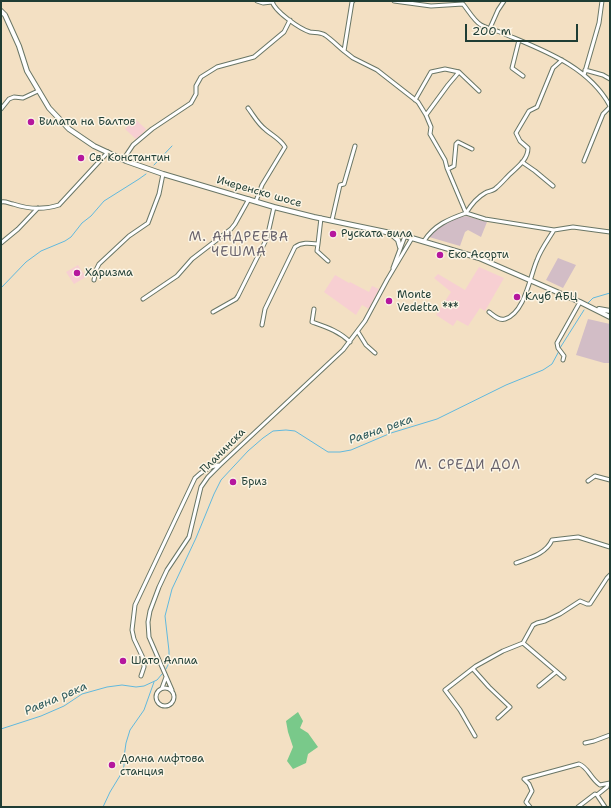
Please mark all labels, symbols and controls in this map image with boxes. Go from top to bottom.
scale bar [467,16,580,42]
text: 200 m [472,23,511,39]
place label: Вилата на Балтов [39,115,135,129]
marker: Вилата на Балтов [26,117,36,127]
place label: Св. Константин [89,151,170,165]
marker: Св. Константин [76,153,86,163]
street label: Ичеренско шосе [215,174,303,210]
place label: Руската вила [341,227,413,241]
marker: Руската вила [328,229,338,239]
district label: М. АНДРЕЕВА ЧЕШМА [189,230,289,261]
place label: Еко Асорти [448,248,509,262]
marker: Еко Асорти [435,250,445,260]
place label: Харизма [85,266,133,280]
marker: Харизма [72,268,82,278]
place label: Monte Vedetta *** [397,288,458,314]
place label: Клуб АБЦ [525,290,577,304]
marker: Клуб АБЦ [512,292,522,302]
marker: Monte Vedetta *** [384,296,394,306]
water label: Равна река [347,412,415,448]
street label: Планинска [198,426,248,476]
district label: М. СРЕДИ ДОЛ [415,458,521,474]
place label: Бриз [241,475,267,489]
marker: Бриз [228,477,238,487]
place label: Шато Алпиа [131,654,198,668]
marker: Шато Алпиа [118,656,128,666]
water label: Равна река [22,679,90,719]
place label: Долна лифтова станция [120,752,204,778]
marker: Долна лифтова станция [107,760,117,770]

